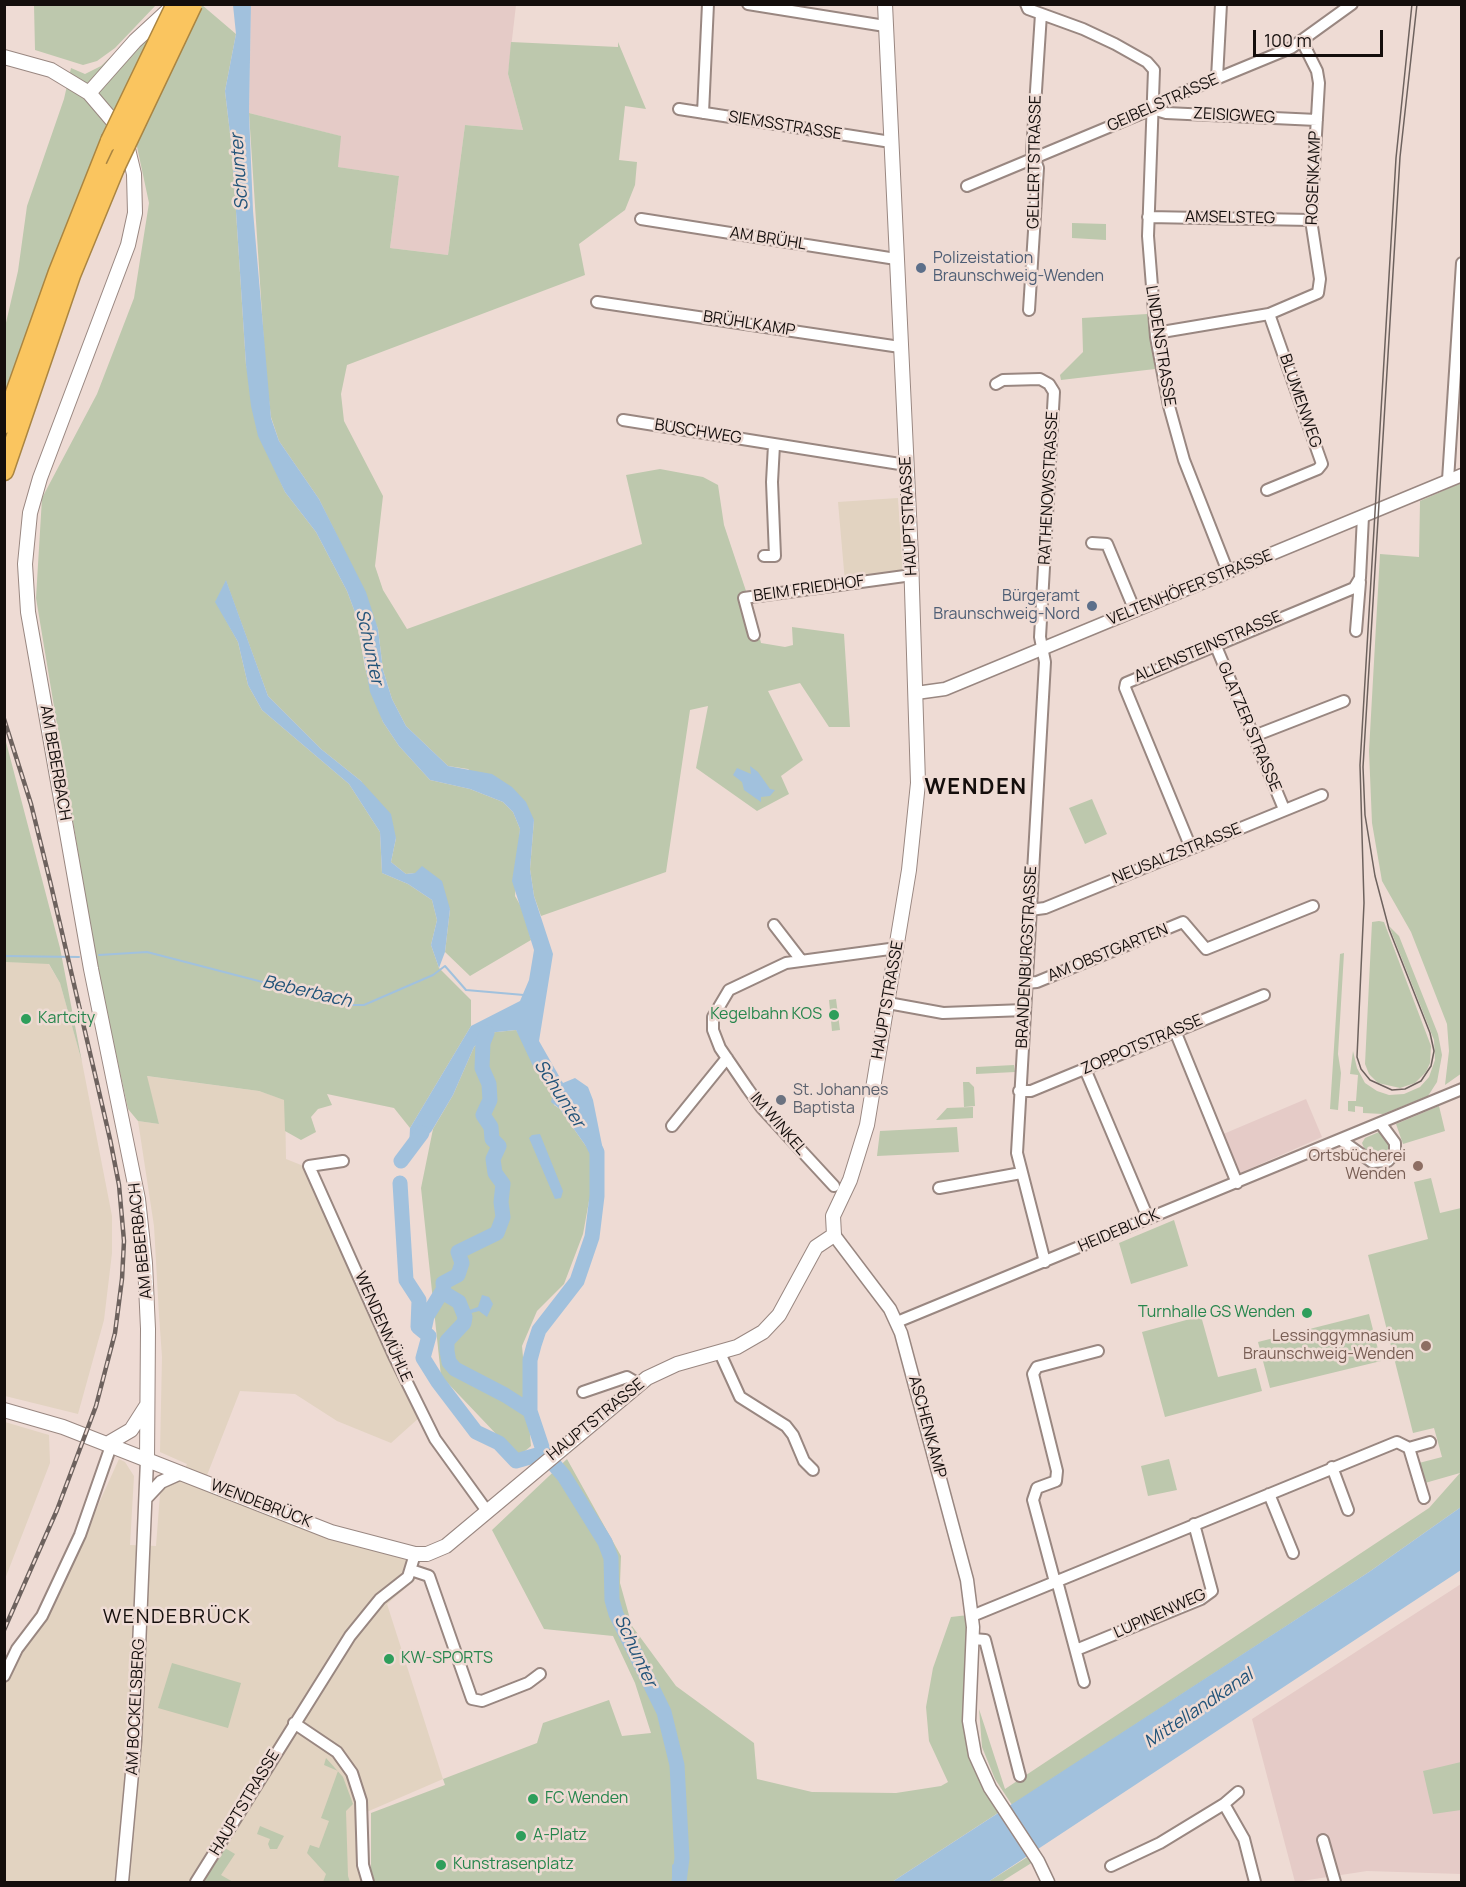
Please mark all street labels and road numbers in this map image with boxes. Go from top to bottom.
street label: GEIBELSTRASSE [1104,70,1222,136]
street label: GELLERTSTRASSE [1024,95,1046,229]
street label: ZEISIGWEG [1193,104,1275,128]
street label: SIEMSSTRASSE [727,108,843,144]
street label: ROSENKAMP [1303,131,1325,225]
street label: AMSELSTEG [1185,208,1275,228]
street label: AM BRÜHL [728,223,808,255]
street label: LINDENSTRASSE [1141,284,1179,408]
street label: BRÜHLKAMP [702,307,796,341]
street label: BLUMENWEG [1275,352,1325,450]
street label: RATHENOWSTRASSE [1035,411,1063,565]
street label: BUSCHWEG [653,416,743,448]
street label: HAUPTSTRASSE [896,456,922,576]
street label: VELTENHÖFER STRASSE [1105,546,1275,630]
street label: BEIM FRIEDHOF [752,572,866,606]
street label: ALLENSTEINSTRASSE [1131,607,1285,687]
street label: GLATZER STRASSE [1213,659,1285,795]
street label: AM BEBERBACH [35,704,75,822]
street label: NEUSALZSTRASSE [1110,819,1244,889]
street label: BRANDENBURGSTRASSE [1013,865,1041,1049]
street label: AM OBSTGARTEN [1045,920,1171,986]
street label: HAUPTSTRASSE [868,939,908,1061]
street label: ZOPPOTSTRASSE [1078,1011,1206,1079]
street label: IM WINKEL [746,1089,810,1159]
street label: AM BEBERBACH [125,1182,157,1300]
street label: HEIDEBLICK [1076,1205,1162,1257]
street label: WENDENMÜHLE [350,1269,416,1385]
street label: ASCHENKAMP [904,1374,950,1480]
street label: HAUPTSTRASSE [543,1375,649,1465]
street label: WENDEBRÜCK [208,1476,314,1532]
street label: LUPINENWEG [1111,1585,1209,1643]
street label: AM BOCKELSBERG [123,1638,149,1776]
street label: HAUPTSTRASSE [206,1747,284,1859]

